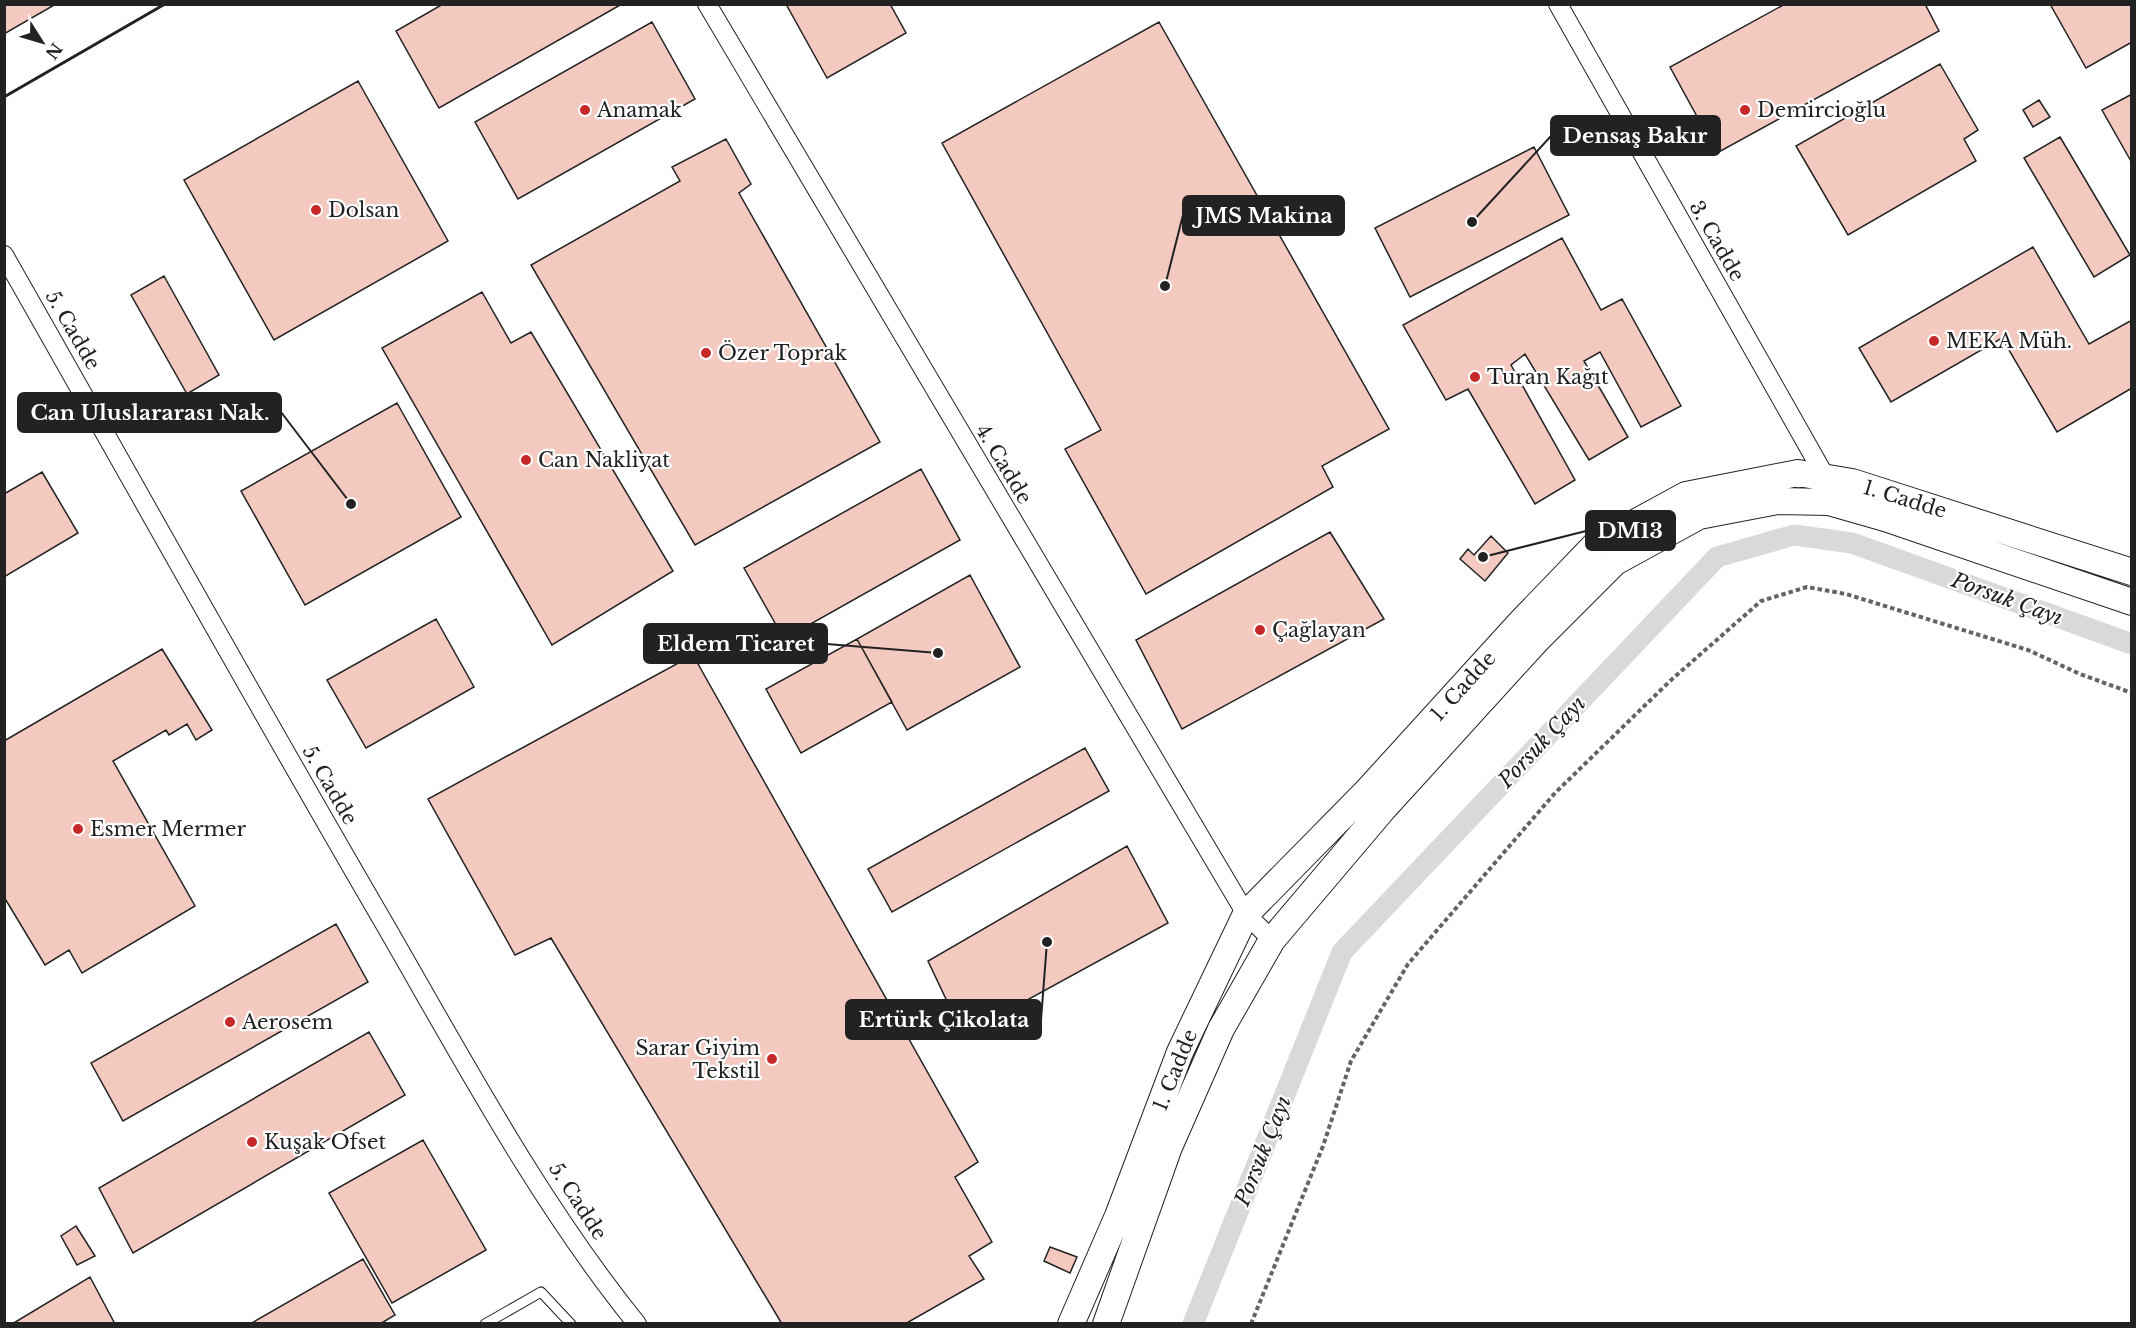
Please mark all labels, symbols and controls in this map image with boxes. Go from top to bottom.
north arrow [12,12,72,72]
text: N [41,39,66,63]
place label: Anamak [596,98,683,122]
place label: Demircioğlu [1757,98,1886,122]
marker: Anamak [578,103,592,117]
marker: Demircioğlu [1738,103,1752,117]
callout: Densaş Bakır [1551,116,1720,155]
text: Densaş Bakır [1563,123,1708,149]
callout: JMS Makina [1183,196,1344,235]
street label: 3. Cadde [1684,196,1750,286]
place label: Dolsan [328,198,399,222]
marker: Dolsan [309,203,323,217]
text: JMS Makina [1191,203,1333,229]
street label: 5. Cadde [41,286,105,374]
place label: MEKA Müh. [1946,329,2072,353]
marker: MEKA Müh. [1927,334,1941,348]
place label: Özer Toprak [718,340,848,365]
marker: Özer Toprak [699,346,713,360]
place label: Turan Kağıt [1487,365,1609,389]
marker: Turan Kağıt [1468,370,1482,384]
callout: Can Uluslararası Nak. [18,393,281,432]
text: Can Uluslararası Nak. [31,400,269,426]
street label: 4. Cadde [971,420,1037,508]
place label: Can Nakliyat [538,448,670,472]
marker: Can Nakliyat [519,453,533,467]
street label: 1. Cadde [1861,475,1949,523]
callout: DM13 [1586,511,1675,550]
text: DM13 [1597,518,1663,544]
water label: Porsuk Çayı [1947,567,2066,631]
place label: Çağlayan [1272,618,1366,642]
marker: Çağlayan [1253,623,1267,637]
callout: Eldem Ticaret [644,624,827,663]
text: Eldem Ticaret [657,631,815,657]
street label: 1. Cadde [1425,646,1501,726]
water label: Porsuk Çayı [1492,691,1591,794]
street label: 5. Cadde [298,741,362,829]
place label: Esmer Mermer [90,817,246,841]
marker: Esmer Mermer [71,822,85,836]
callout: Ertürk Çikolata [846,1000,1041,1039]
text: Ertürk Çikolata [859,1007,1029,1033]
place label: Aerosem [241,1010,334,1034]
marker: Aerosem [223,1015,237,1029]
street label: 1. Cadde [1148,1026,1202,1114]
place label: Sarar Giyim Tekstil [635,1036,761,1083]
marker: Sarar Giyim Tekstil [765,1052,779,1066]
water label: Porsuk Çayı [1229,1092,1297,1211]
place label: Kuşak Ofset [264,1130,386,1154]
marker: Kuşak Ofset [245,1135,259,1149]
street label: 5. Cadde [544,1158,612,1244]

